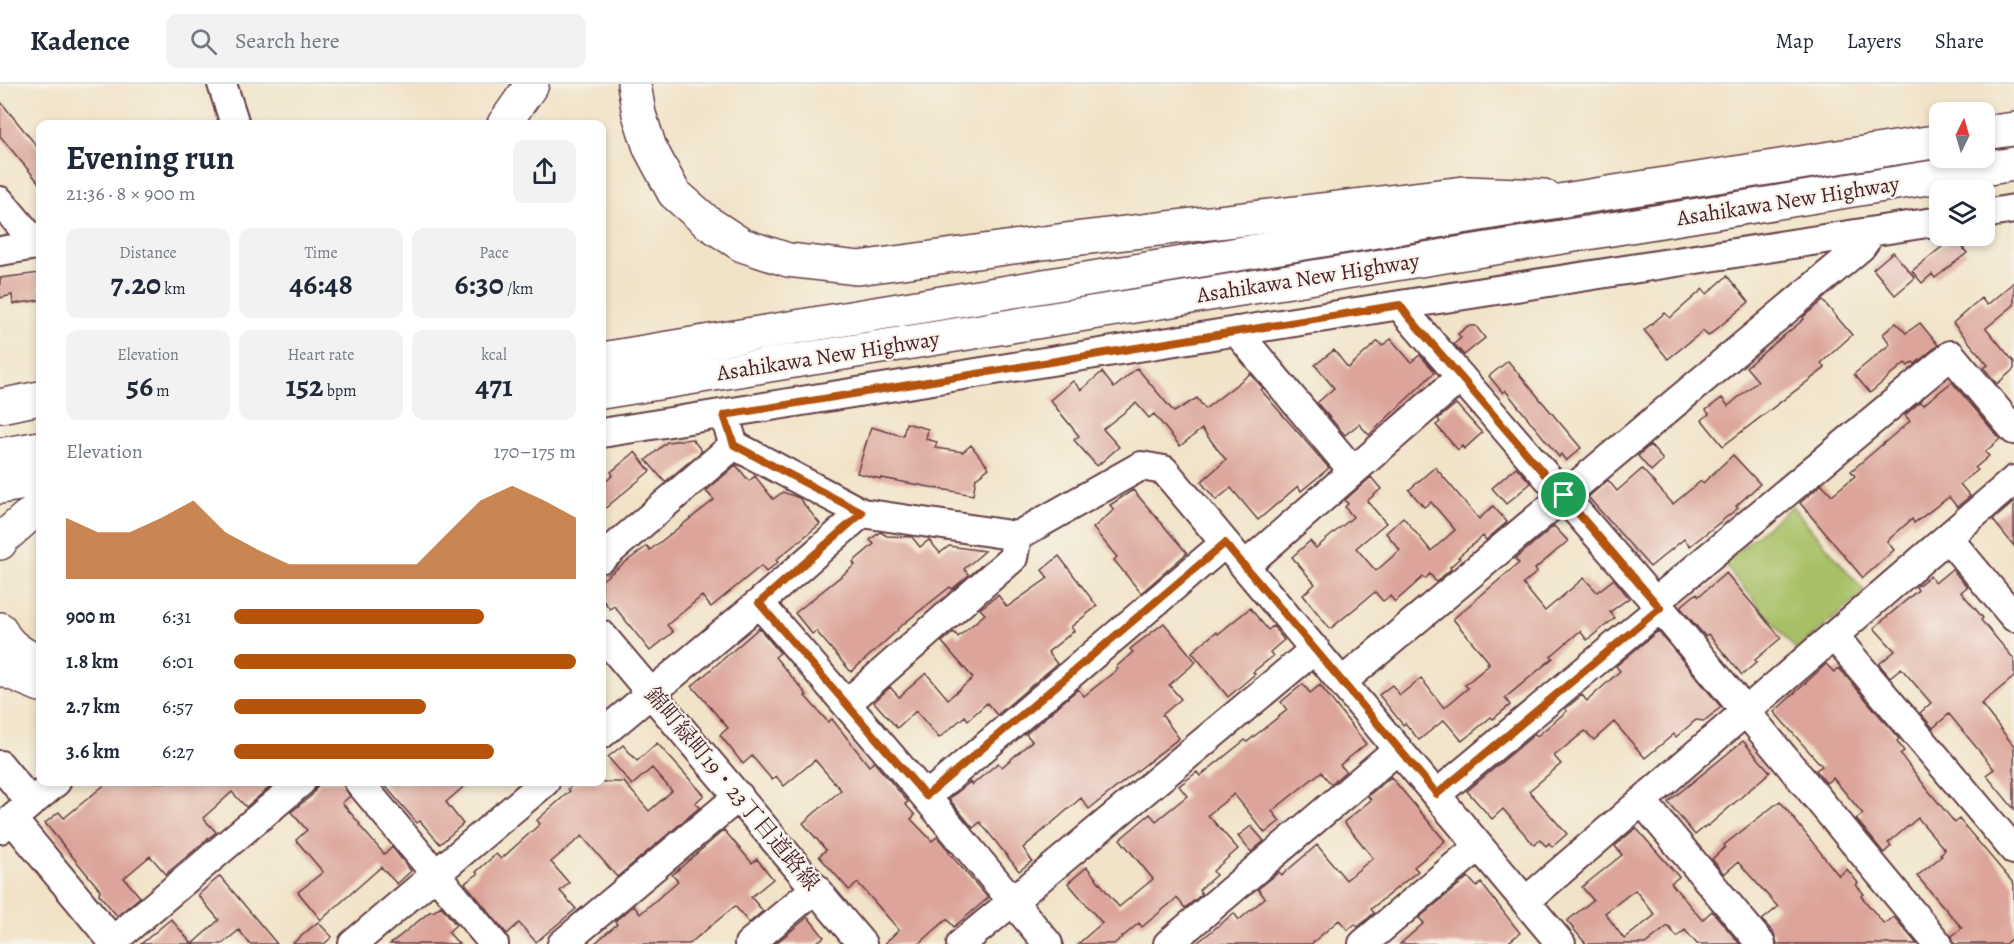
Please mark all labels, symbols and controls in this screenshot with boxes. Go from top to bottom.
search box [166,14,586,68]
text: Kadence [30,22,130,60]
icon: search [187,25,220,58]
text: Search here [235,26,340,56]
text: Map [1775,27,1814,55]
text: Layers [1847,27,1902,55]
text: Share [1935,27,1984,55]
north arrow [1929,102,1995,168]
map controls [1929,102,1995,246]
text: Evening run [66,135,235,180]
button: share [513,140,576,203]
street label: Asahikawa New Highway [1674,169,1902,234]
text: 21:36 · 8 × 900 m [66,180,195,207]
button: layers [1929,180,1995,246]
text: Distance [119,242,177,264]
text: Time [304,242,338,264]
text: Pace [479,242,509,264]
street label: Asahikawa New Highway [1194,246,1422,311]
text: 7.20 [110,264,161,304]
text: 46:48 [289,264,353,304]
text: 6:30 [455,264,504,304]
text: km [161,278,186,300]
text: /km [504,278,533,300]
street label: Asahikawa New Highway [714,324,942,389]
text: Elevation [117,344,179,366]
text: Heart rate [288,344,354,366]
text: kcal [481,344,507,366]
text: 56 [126,366,153,406]
text: 152 [285,366,323,406]
text: 471 [475,366,513,406]
text: m [153,380,170,402]
text: bpm [323,380,357,402]
text: Elevation [66,438,143,465]
text: 170–175 m [494,438,576,465]
pin [1538,469,1589,520]
icon: arrive [1547,478,1580,511]
text: 900 m [66,603,116,630]
text: 6:31 [162,603,191,630]
text: 1.8 km [66,648,119,675]
text: 6:01 [162,648,194,675]
street label: 錦町緑町19・23丁目道路線 [638,681,826,897]
text: 2.7 km [66,693,120,720]
text: 6:57 [162,693,193,720]
text: 3.6 km [66,738,120,765]
text: 6:27 [162,738,194,765]

